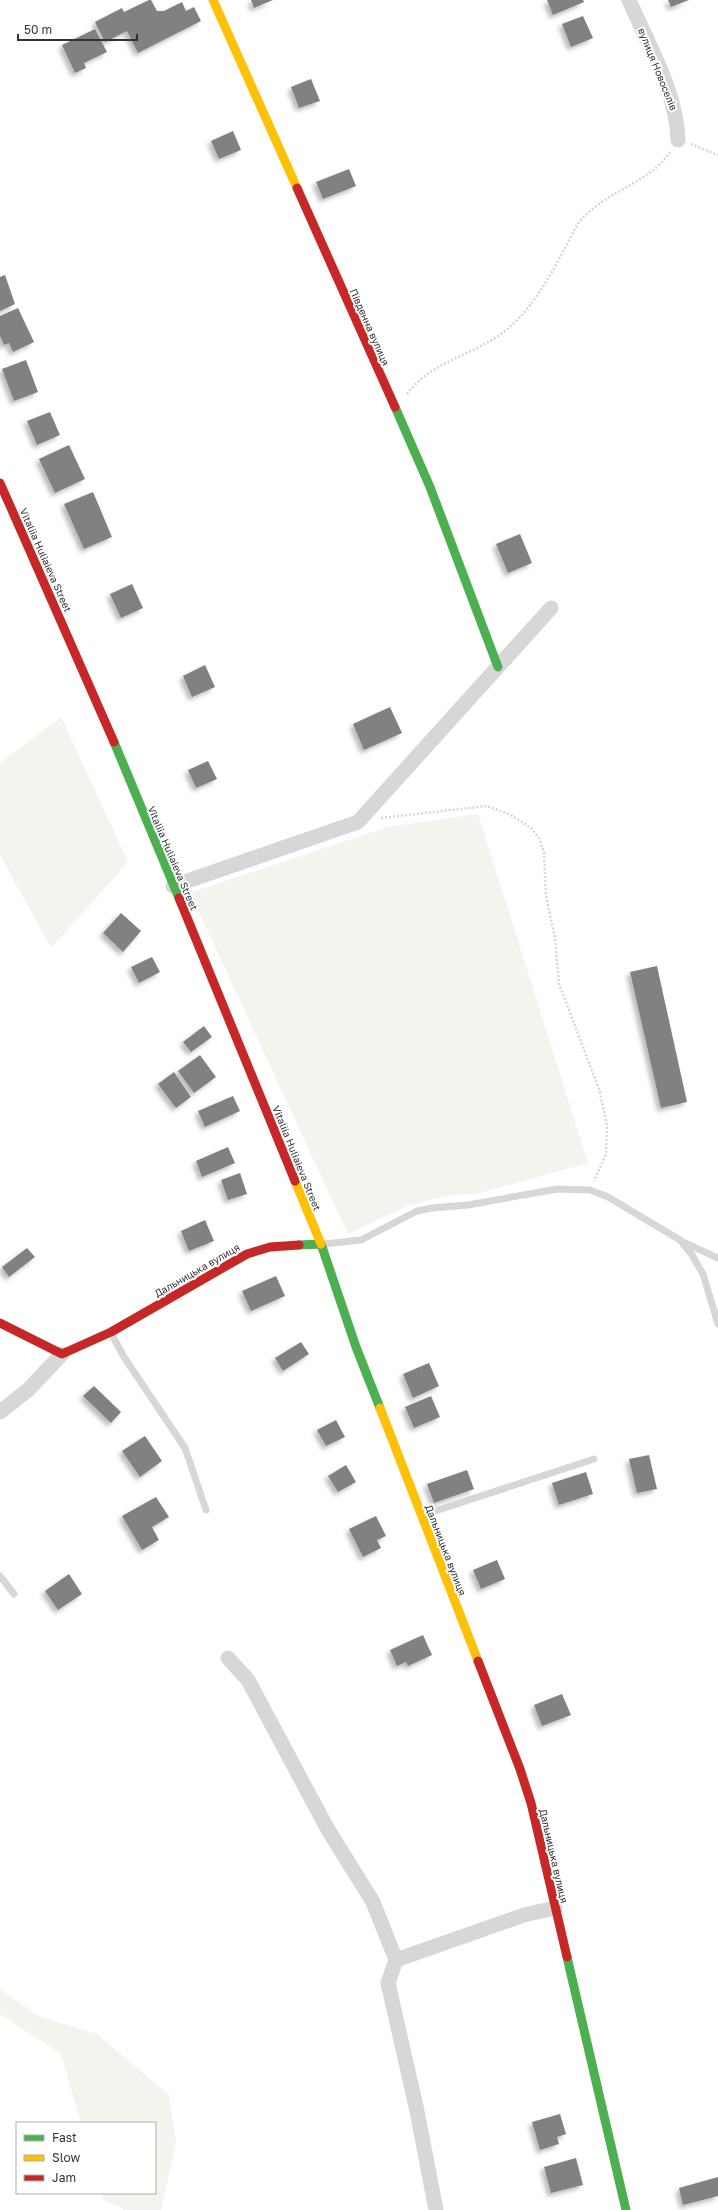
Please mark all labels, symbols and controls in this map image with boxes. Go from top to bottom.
scale bar [18,16,137,42]
text: 50 m [24,22,52,37]
street label: вулиця Новоселів [636,26,680,112]
street label: Південна вулиця [348,287,392,367]
street label: Vitaliia Huliaieva Street [18,506,74,614]
street label: Vitaliia Huliaieva Street [146,804,200,912]
street label: Vitaliia Huliaieva Street [270,1104,324,1212]
street label: Дальницька вулиця [152,1241,242,1299]
street label: Дальницька вулиця [423,1503,469,1597]
street label: Дальницька вулиця [537,1808,571,1904]
legend [16,2122,156,2194]
text: Fast [52,2130,77,2145]
text: Slow [52,2150,80,2165]
text: Jam [52,2170,76,2185]

